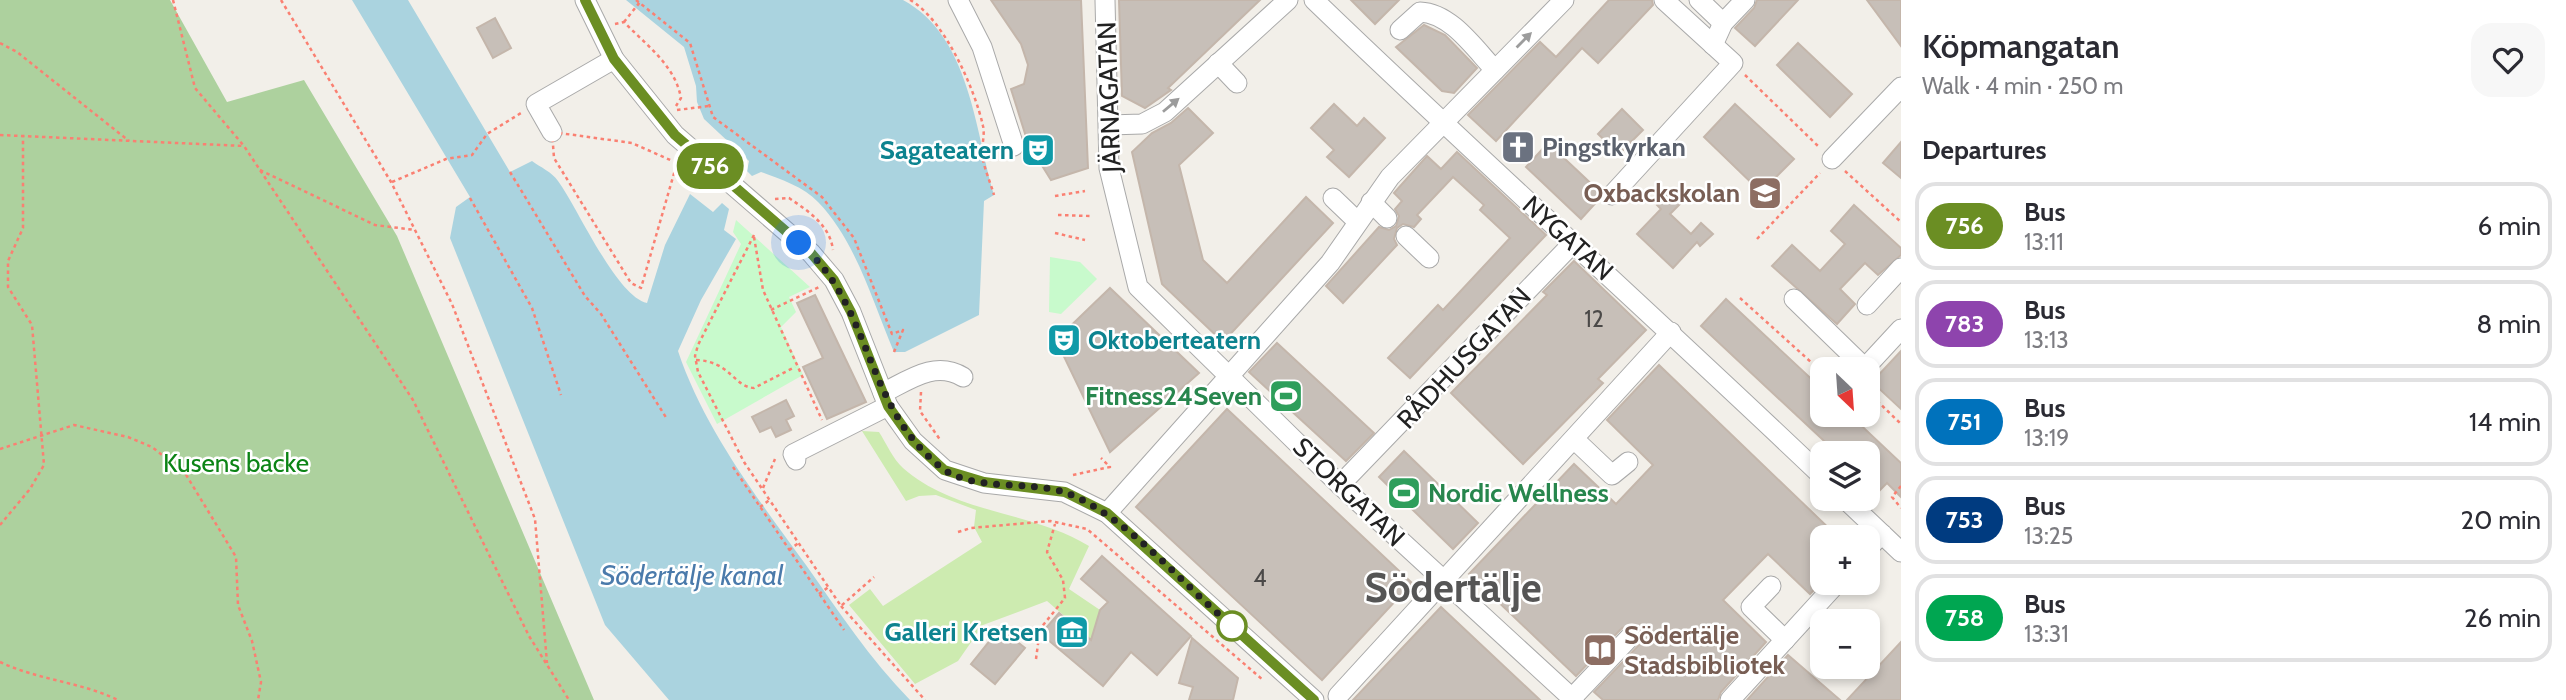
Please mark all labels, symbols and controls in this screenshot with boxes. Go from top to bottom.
street label: JÄRNAGATAN [1090,21,1128,174]
button: heart [2471,23,2545,97]
text: Köpmangatan [1922,26,2120,66]
one-way arrow [1516,32,1532,49]
text: Walk · 4 min · 250 m [1922,72,2124,100]
one-way arrow [1162,98,1180,113]
church icon: Pingstkyrkan [1499,128,1537,166]
theatre icon: Sagateatern [1019,131,1057,169]
place label: Pingstkyrkan [1542,131,1686,163]
place label: Sagateatern [880,134,1014,166]
text: Departures [1922,134,2046,166]
line badge: 756 [670,143,750,189]
text: 756 [691,151,729,180]
school or university icon: Oxbackskolan [1746,174,1784,212]
place label: Oxbackskolan [1583,177,1740,209]
street label: NYGATAN [1516,189,1620,287]
text: Bus [2024,196,2065,228]
text: 6 min [2478,210,2541,242]
text: 756 [1945,211,1984,240]
your location [781,225,816,260]
text: 13:11 [2024,228,2064,256]
street label: RÅDHUSGATAN [1390,281,1538,435]
text: Bus [2024,294,2065,326]
house number: 12 [1584,305,1604,333]
text: 8 min [2477,308,2541,340]
text: 783 [1945,309,1984,338]
theatre icon: Oktoberteatern [1045,321,1083,359]
place label: Oktoberteatern [1088,324,1261,356]
text: 13:13 [2024,326,2069,354]
north arrow [1810,357,1880,427]
map controls [1810,357,1880,679]
sports icon: Fitness24Seven [1267,377,1305,415]
place label: Fitness24Seven [1085,380,1262,412]
text: Bus [2024,392,2065,424]
text: 14 min [2469,406,2541,438]
text: 751 [1948,407,1981,436]
text: 13:19 [2024,424,2069,452]
street label: STORGATAN [1286,431,1412,553]
button: layers [1810,441,1880,511]
park label: Kusens backe [163,447,309,479]
sports icon: Nordic Wellness [1385,474,1423,512]
place label: Nordic Wellness [1428,477,1609,509]
text: Bus [2024,490,2065,522]
text: 20 min [2461,504,2541,536]
text: 753 [1945,505,1984,534]
text: 13:25 [2024,522,2073,550]
button: + [1810,525,1880,595]
water label: Södertälje kanal [600,558,784,592]
district label: Södertälje [1364,563,1542,612]
house number: 4 [1253,564,1267,592]
text: Bus [2024,588,2065,620]
text: 26 min [2464,602,2541,634]
text: 758 [1945,603,1984,632]
button: − [1810,609,1880,679]
unlabelled marker [1217,611,1247,641]
museum icon: Galleri Kretsen [1053,613,1091,651]
place label: Galleri Kretsen [884,616,1048,648]
place label: Södertälje Stadsbibliotek [1624,619,1786,681]
text: 13:31 [2024,620,2069,648]
library icon: Södertälje Stadsbibliotek [1581,631,1619,669]

